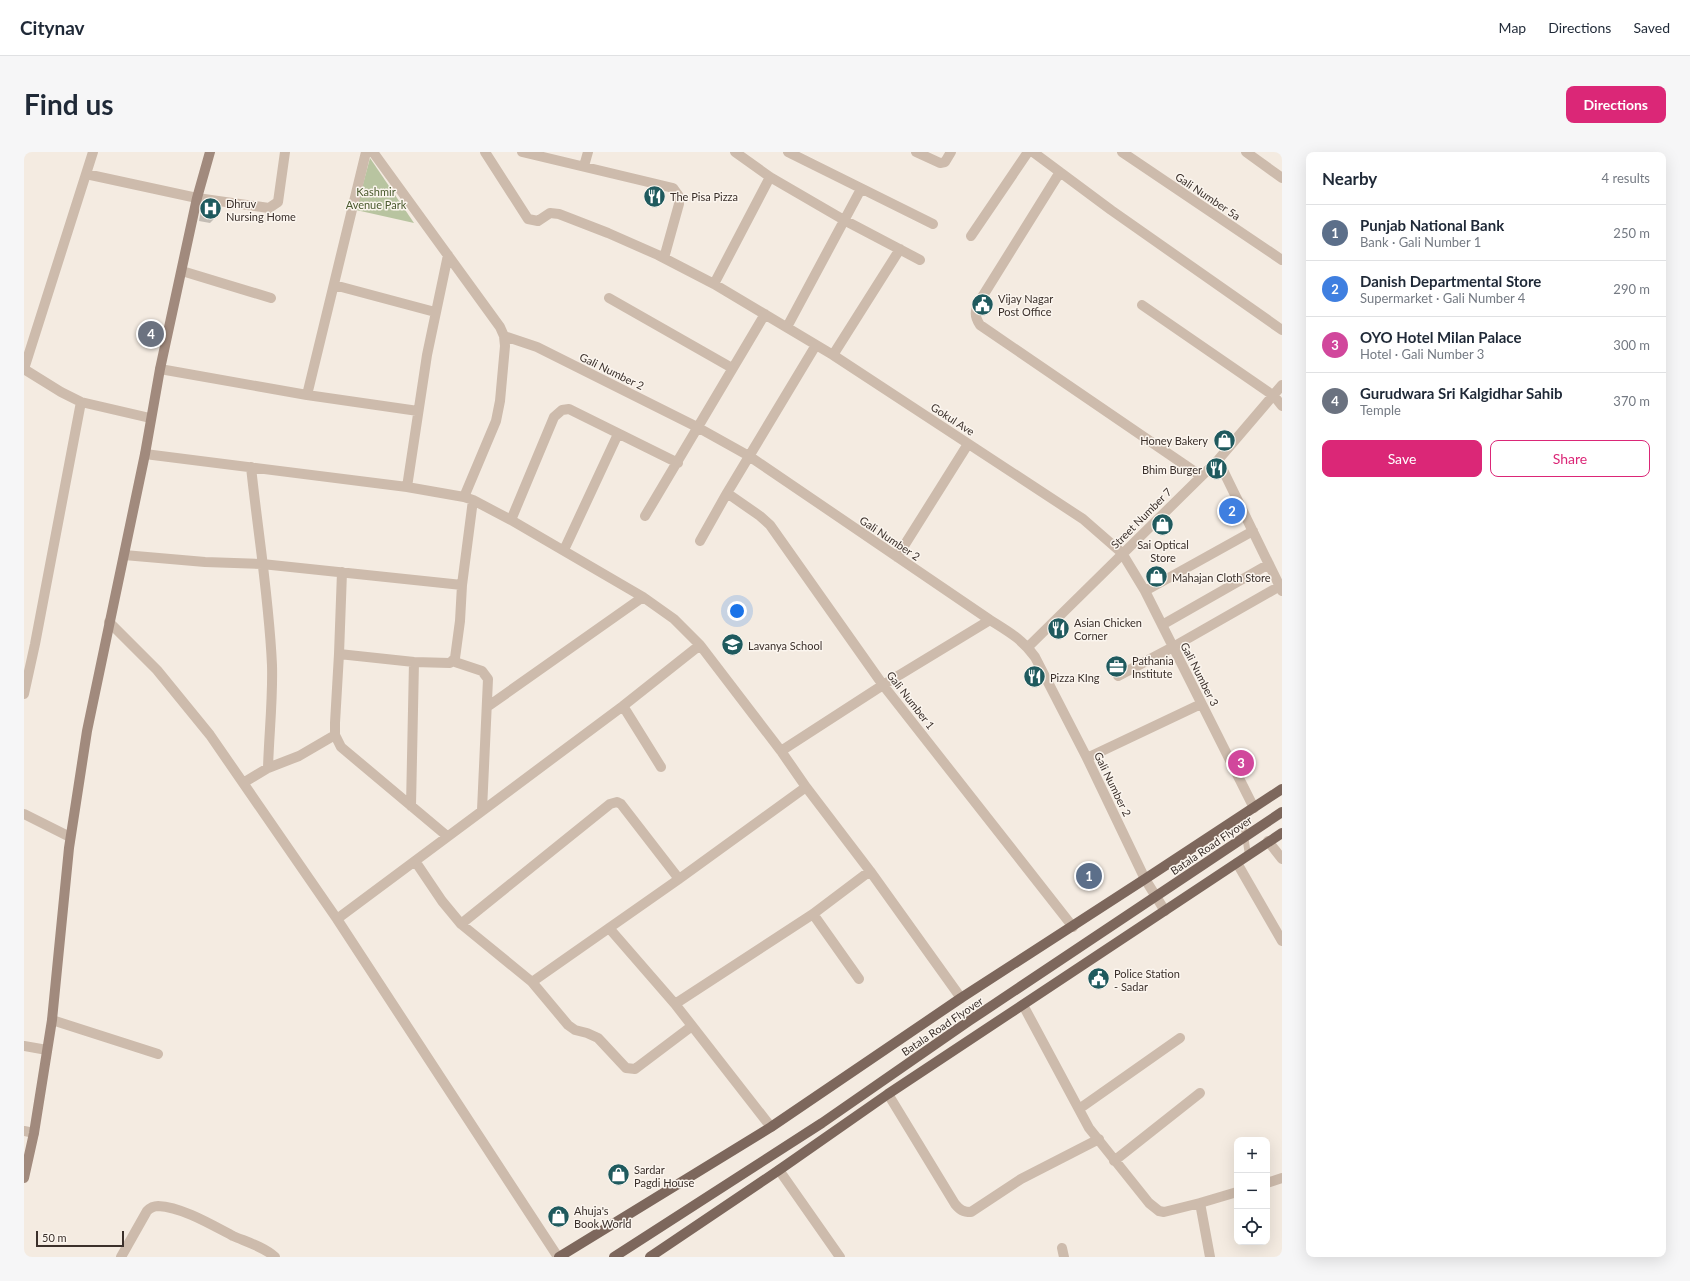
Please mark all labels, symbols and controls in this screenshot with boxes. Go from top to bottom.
text: Citynav [20,16,85,39]
text: Map [1499,19,1526,36]
text: Directions [1548,19,1611,36]
text: Saved [1633,19,1670,36]
button: Directions [1566,86,1666,123]
text: Find us [24,87,114,121]
text: Nearby [1322,168,1377,189]
street label: Gali Number 5a [1173,170,1243,222]
text: 4 results [1602,170,1650,186]
restaurant icon: The Pisa Pizza [641,183,667,209]
park label: Kashmir Avenue Park [346,185,407,211]
place label: The Pisa Pizza [670,190,738,203]
hospital icon: Dhruv Nursing Home [198,196,224,222]
place label: Dhruv Nursing Home [226,197,296,223]
text: Punjab National Bank [1360,216,1504,234]
text: 1 [1331,225,1339,241]
text: 250 m [1613,225,1650,241]
text: Bank · Gali Number 1 [1360,234,1481,250]
text: Danish Departmental Store [1360,272,1541,290]
text: 2 [1331,281,1339,297]
text: 290 m [1613,281,1650,297]
text: Supermarket · Gali Number 4 [1360,290,1525,306]
public building icon: Vijay Nagar Post Office [970,291,996,317]
place label: Vijay Nagar Post Office [998,292,1053,318]
pin: 4 [138,319,164,349]
text: OYO Hotel Milan Palace [1360,328,1521,346]
text: 3 [1331,337,1339,353]
text: 300 m [1613,337,1650,353]
text: Hotel · Gali Number 3 [1360,346,1484,362]
street label: Gali Number 2 [578,350,646,392]
text: Gurudwara Sri Kalgidhar Sahib [1360,384,1563,402]
text: 4 [1331,393,1339,409]
text: 370 m [1613,393,1650,409]
street label: Gokul Ave [929,400,977,438]
text: Temple [1360,402,1401,418]
shop icon: Honey Bakery [1211,427,1237,453]
place label: Honey Bakery [1140,434,1208,447]
button: Save [1322,440,1482,477]
button: Share [1490,440,1650,477]
restaurant icon: Bhim Burger [1204,456,1230,482]
place label: Bhim Burger [1142,463,1202,476]
street label: Street Number 7 [1108,485,1174,551]
pin: 2 [1219,496,1245,526]
shop icon: Sai Optical Store [1150,511,1176,537]
street label: Gali Number 2 [857,513,923,563]
place label: Sai Optical Store [1137,538,1189,564]
shop icon: Mahajan Cloth Store [1144,564,1170,590]
place label: Mahajan Cloth Store [1172,571,1271,584]
your location [727,601,747,621]
restaurant icon: Asian Chicken Corner [1046,615,1072,641]
place label: Asian Chicken Corner [1074,616,1142,642]
school or university icon: Lavanya School [719,632,745,658]
place label: Lavanya School [748,639,822,652]
street label: Gali Number 3 [1178,640,1222,708]
office icon: Pathania Institute [1103,653,1129,679]
place label: Pathania Institute [1132,654,1174,680]
restaurant icon: Pizza KIng [1021,664,1047,690]
street label: Gali Number 1 [884,668,938,732]
place label: Pizza KIng [1050,671,1100,684]
pin: 3 [1228,748,1254,778]
street label: Gali Number 2 [1092,750,1134,818]
street label: Batala Road Flyover [1168,813,1254,877]
pin: 1 [1076,861,1102,891]
public building icon: Police Station - Sadar [1085,966,1111,992]
place label: Police Station - Sadar [1114,967,1180,993]
street label: Batala Road Flyover [899,994,985,1058]
map controls [1234,1137,1270,1245]
button: + [1234,1137,1270,1173]
shop icon: Sardar Pagdi House [605,1162,631,1188]
place label: Sardar Pagdi House [634,1163,695,1189]
button: − [1234,1173,1270,1209]
shop icon: Ahuja's Book World [546,1203,572,1229]
place label: Ahuja's Book World [574,1204,632,1230]
button: locate [1234,1209,1270,1245]
scale bar [36,1229,124,1248]
text: 50 m [42,1231,67,1244]

